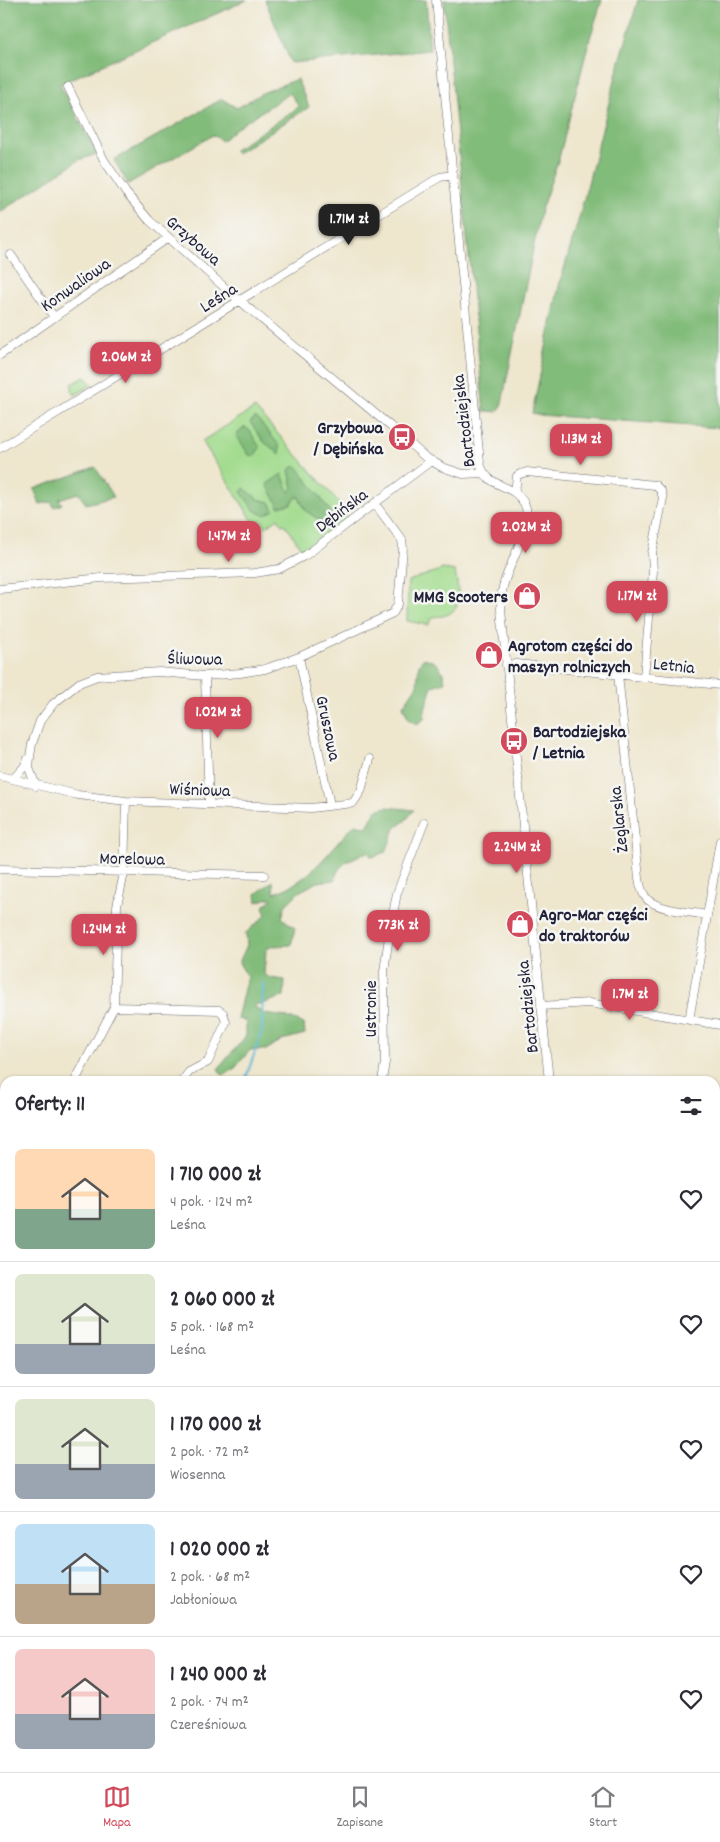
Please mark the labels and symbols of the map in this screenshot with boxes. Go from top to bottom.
pin: 1.71M zł [297,204,401,246]
street label: Grzybowa [159,211,226,273]
street label: Konwaliowa [36,252,117,319]
street label: Leśna [196,278,243,320]
pin: 2.06M zł [74,342,178,384]
street label: Bartodziejska [447,373,484,468]
place label: Grzybowa / Dębińska [313,417,384,463]
bus stop icon: Grzybowa / Dębińska [387,422,417,452]
pin: 1.13M zł [529,424,633,466]
street label: Dębińska [311,484,374,540]
pin: 2.02M zł [474,512,578,554]
pin: 1.47M zł [177,520,281,563]
pin: 1.17M zł [585,580,689,623]
shop icon: MMG Scooters [512,581,542,611]
place label: MMG Scooters [414,586,508,611]
place label: Agrotom części do maszyn rolniczych [508,635,632,681]
shop icon: Agrotom części do maszyn rolniczych [474,640,504,670]
street label: Śliwowa [167,648,223,673]
street label: Letnia [652,653,696,682]
street label: Gruszowa [307,694,346,764]
pin: 1.02M zł [166,696,270,739]
place label: Bartodziejska / Letnia [532,721,626,767]
bus stop icon: Bartodziejska / Letnia [499,726,529,756]
street label: Wiśniowa [169,778,231,805]
street label: Żeglarska [605,785,636,854]
pin: 2.24M zł [465,832,569,874]
street label: Morelowa [99,847,165,874]
place label: Agro-Mar części do traktorów [539,904,648,950]
shop icon: Agro-Mar części do traktorów [505,909,535,939]
pin: 773K zł [352,910,444,952]
pin: 1.24M zł [52,914,156,956]
street label: Bartodziejska [512,959,547,1054]
pin: 1.7M zł [584,978,676,1021]
street label: Ustronie [360,980,385,1038]

